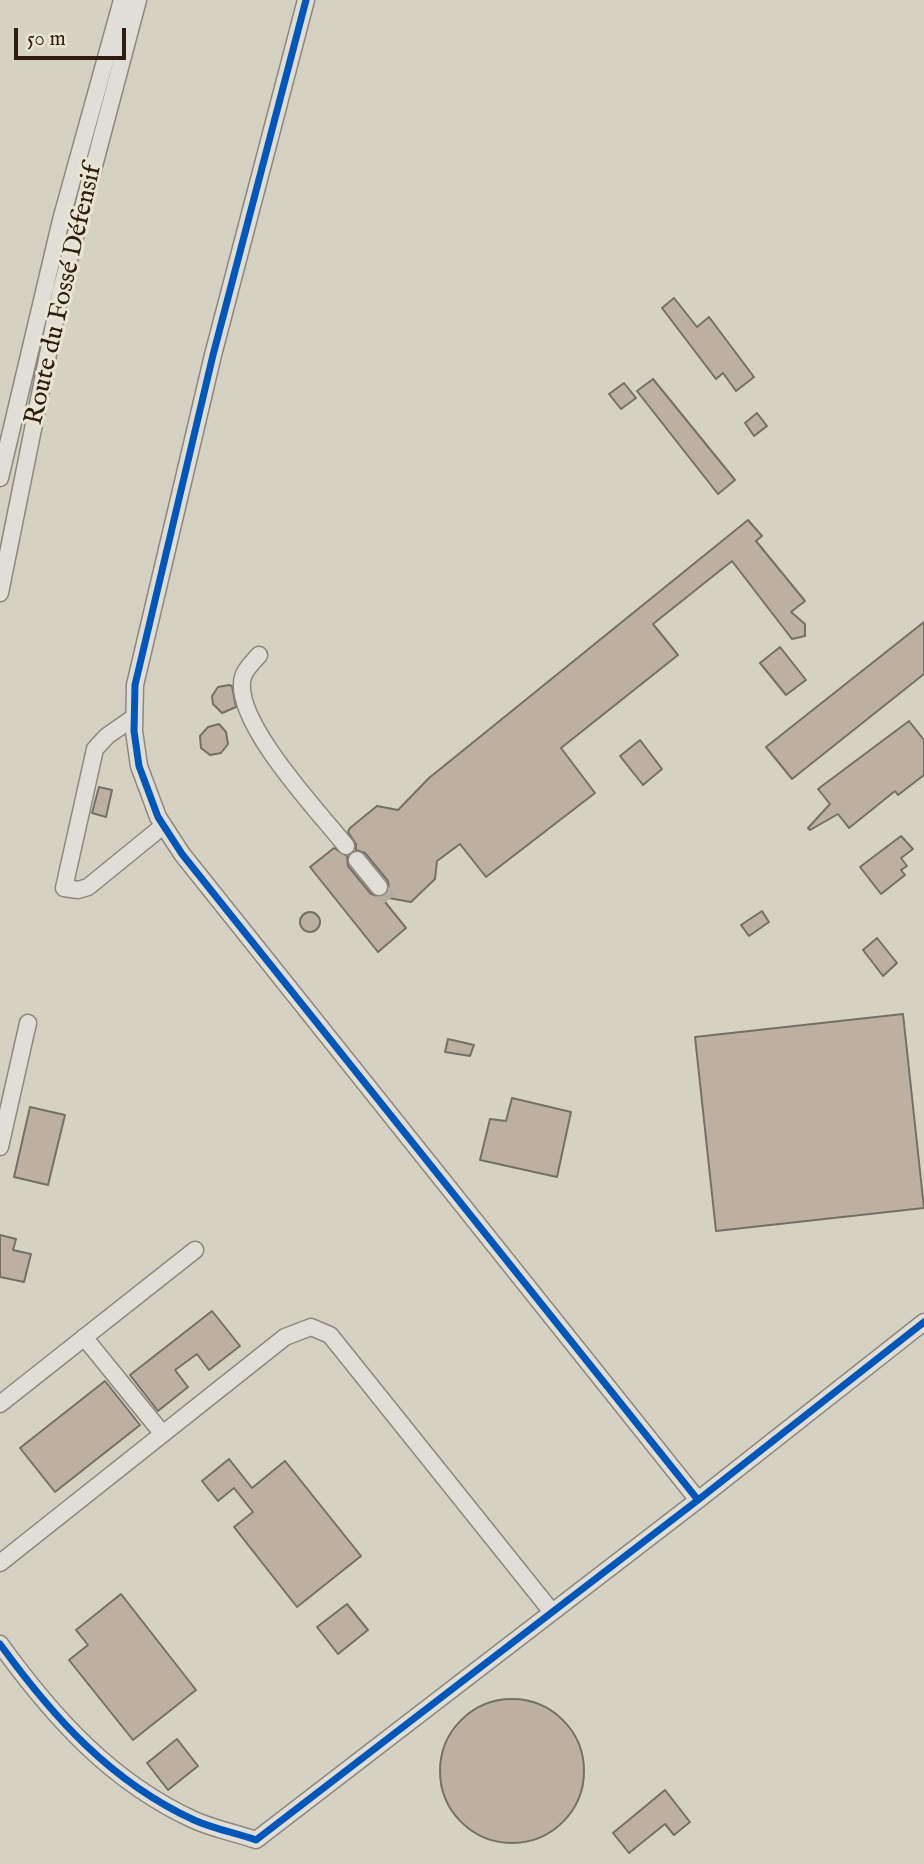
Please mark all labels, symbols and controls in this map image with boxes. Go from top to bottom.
scale bar [18,14,130,58]
text: 50 m [27,26,66,53]
street label: Route du Fossé Défensif [20,162,110,428]

